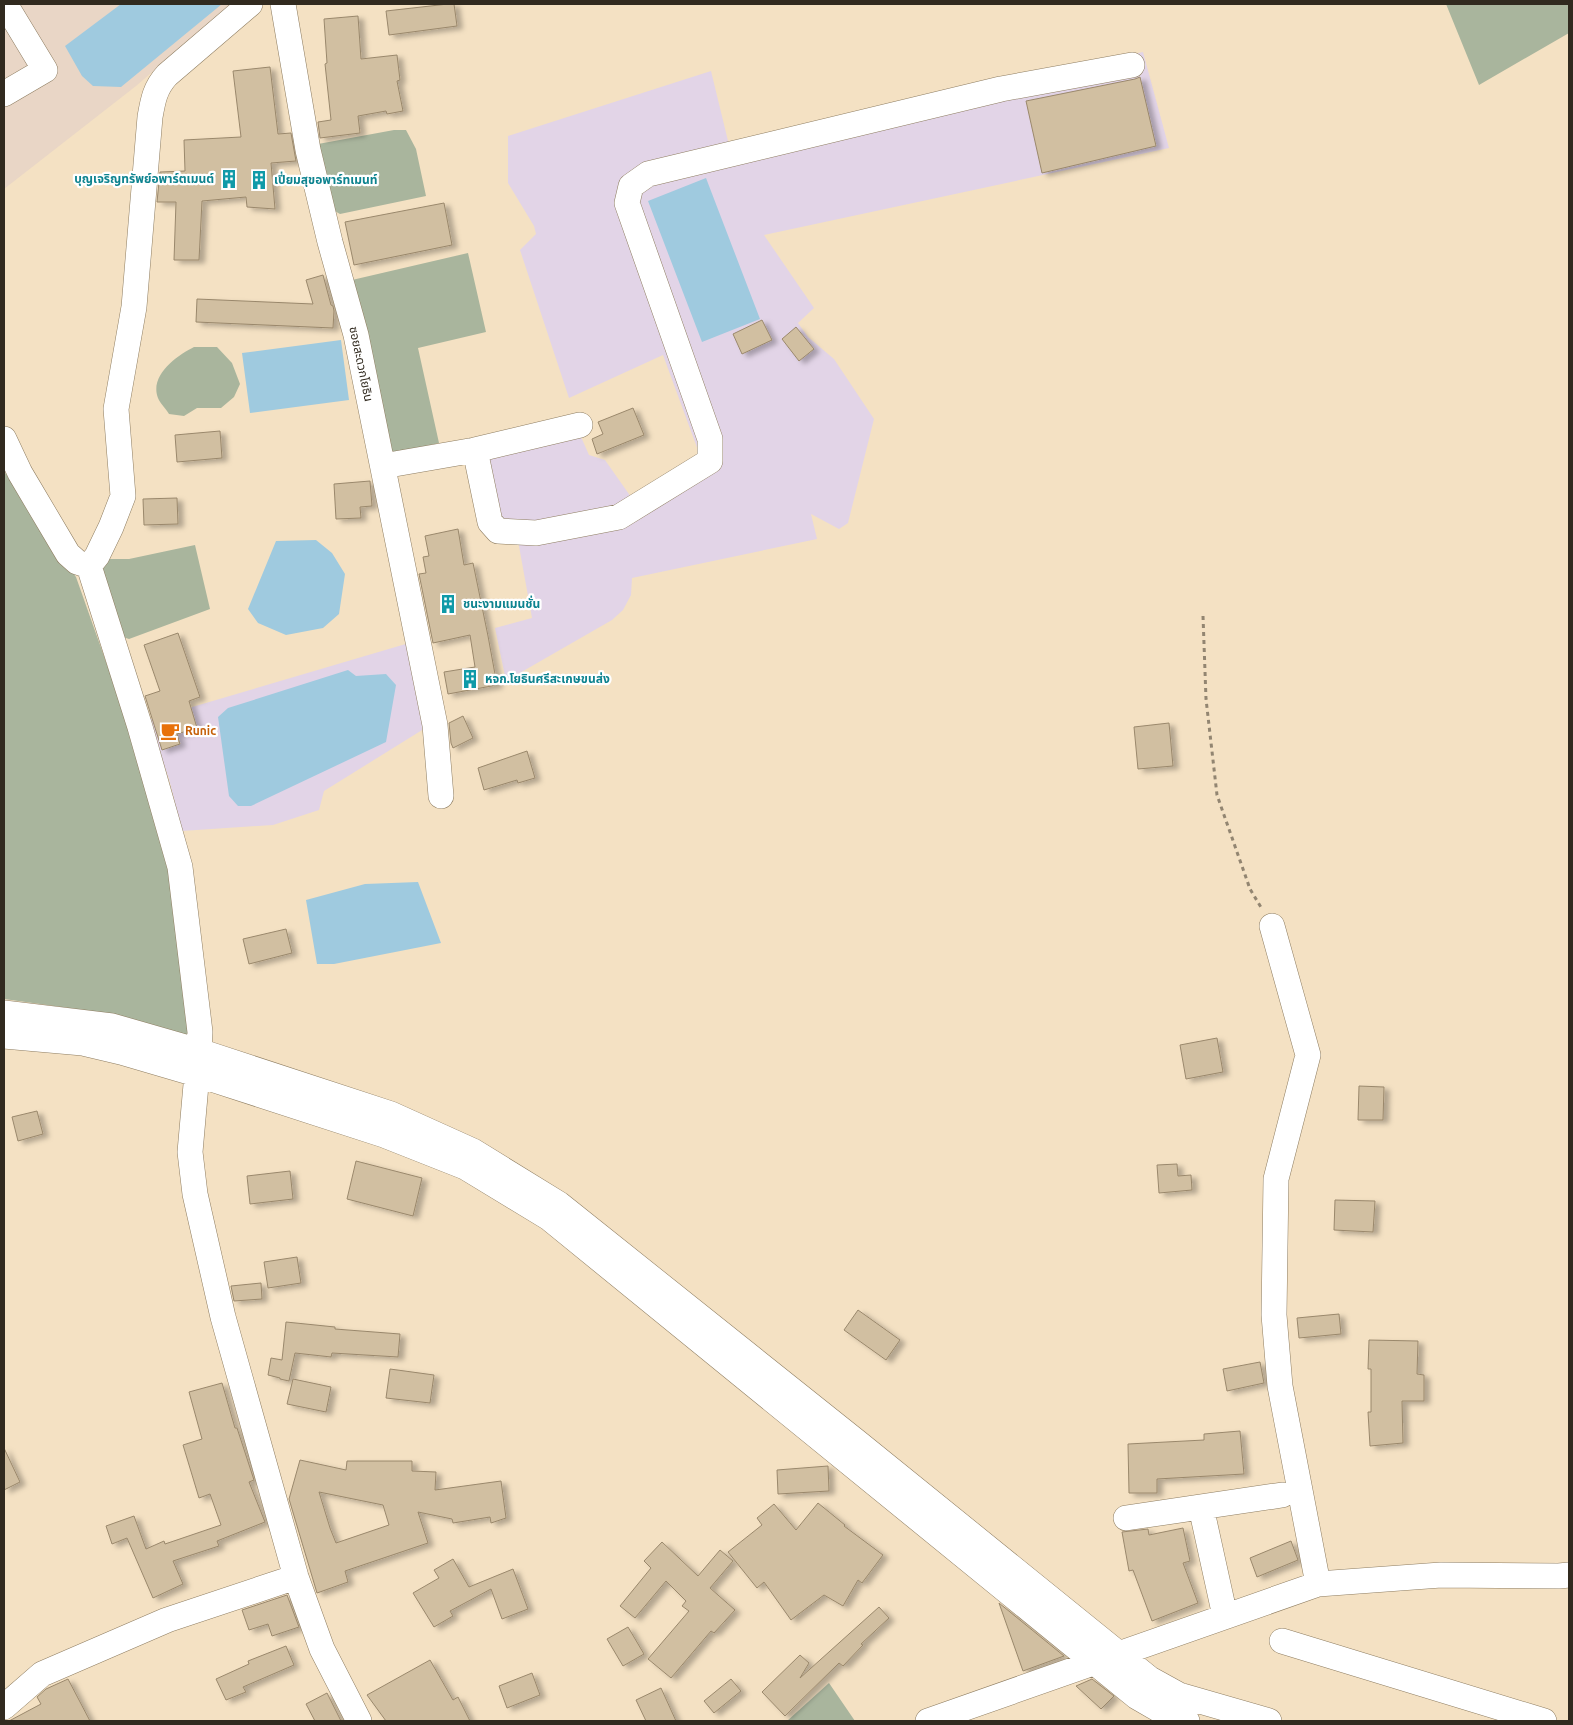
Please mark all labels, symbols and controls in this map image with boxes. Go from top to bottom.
building icon: บุญเจริญทรัพย์อพาร์ตเมนต์ [218,168,240,190]
building icon: เปี่ยมสุขอพาร์ทเมนท์ [248,169,270,191]
place label: เปี่ยมสุขอพาร์ทเมนท์ [274,171,378,187]
place label: บุญเจริญทรัพย์อพาร์ตเมนต์ [74,172,214,186]
street label: ซอยสะดวกโยธิน [347,325,376,403]
building icon: ชนะงามแมนชั่น [437,593,459,615]
place label: ชนะงามแมนชั่น [463,595,540,610]
building icon: หจก.โยธินศรีสะเกษขนส่ง [459,668,481,690]
place label: หจก.โยธินศรีสะเกษขนส่ง [485,672,610,685]
cafe icon: Runic [159,720,181,742]
place label: Runic [185,724,216,737]

